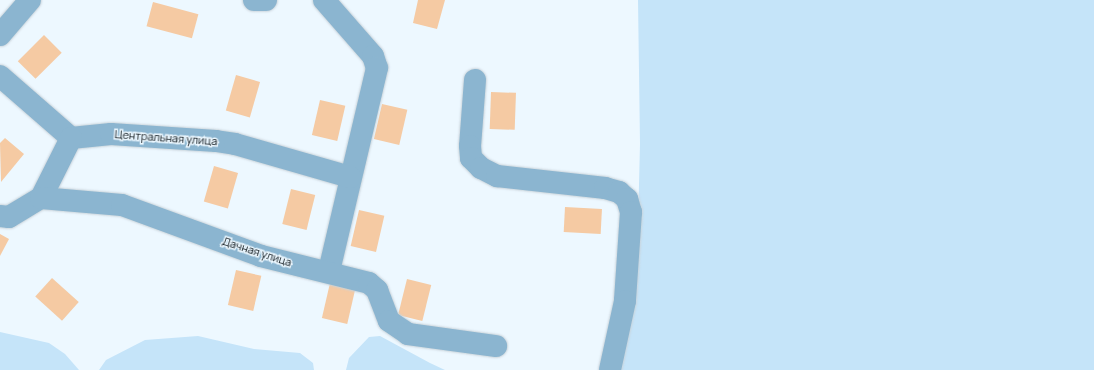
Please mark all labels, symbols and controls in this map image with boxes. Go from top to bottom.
street label: Центральная улица [114,128,218,148]
street label: Дачная улица [221,235,293,269]

